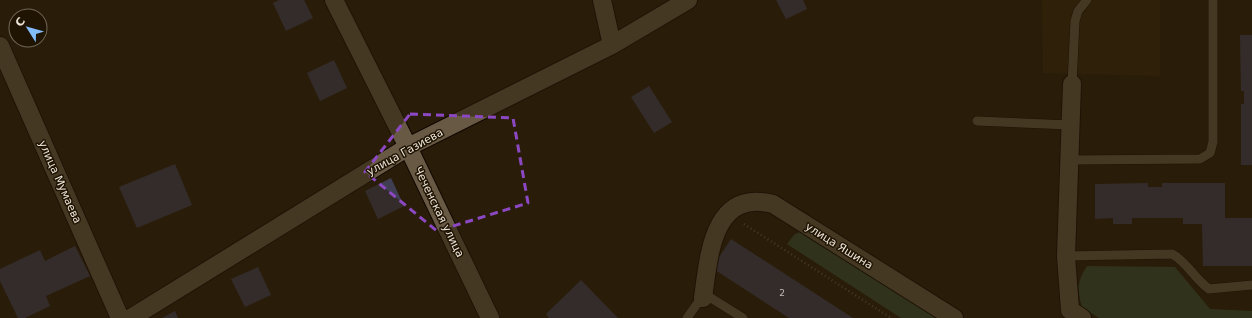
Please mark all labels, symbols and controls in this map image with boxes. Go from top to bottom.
north arrow [8,8,48,48]
text: С [13,15,28,29]
street label: улица Газиева [365,126,445,178]
street label: улица Мумаева [36,138,84,226]
street label: Чеченская улица [411,165,467,259]
street label: улица Яшина [803,220,875,272]
house number: 2 [779,288,785,298]

